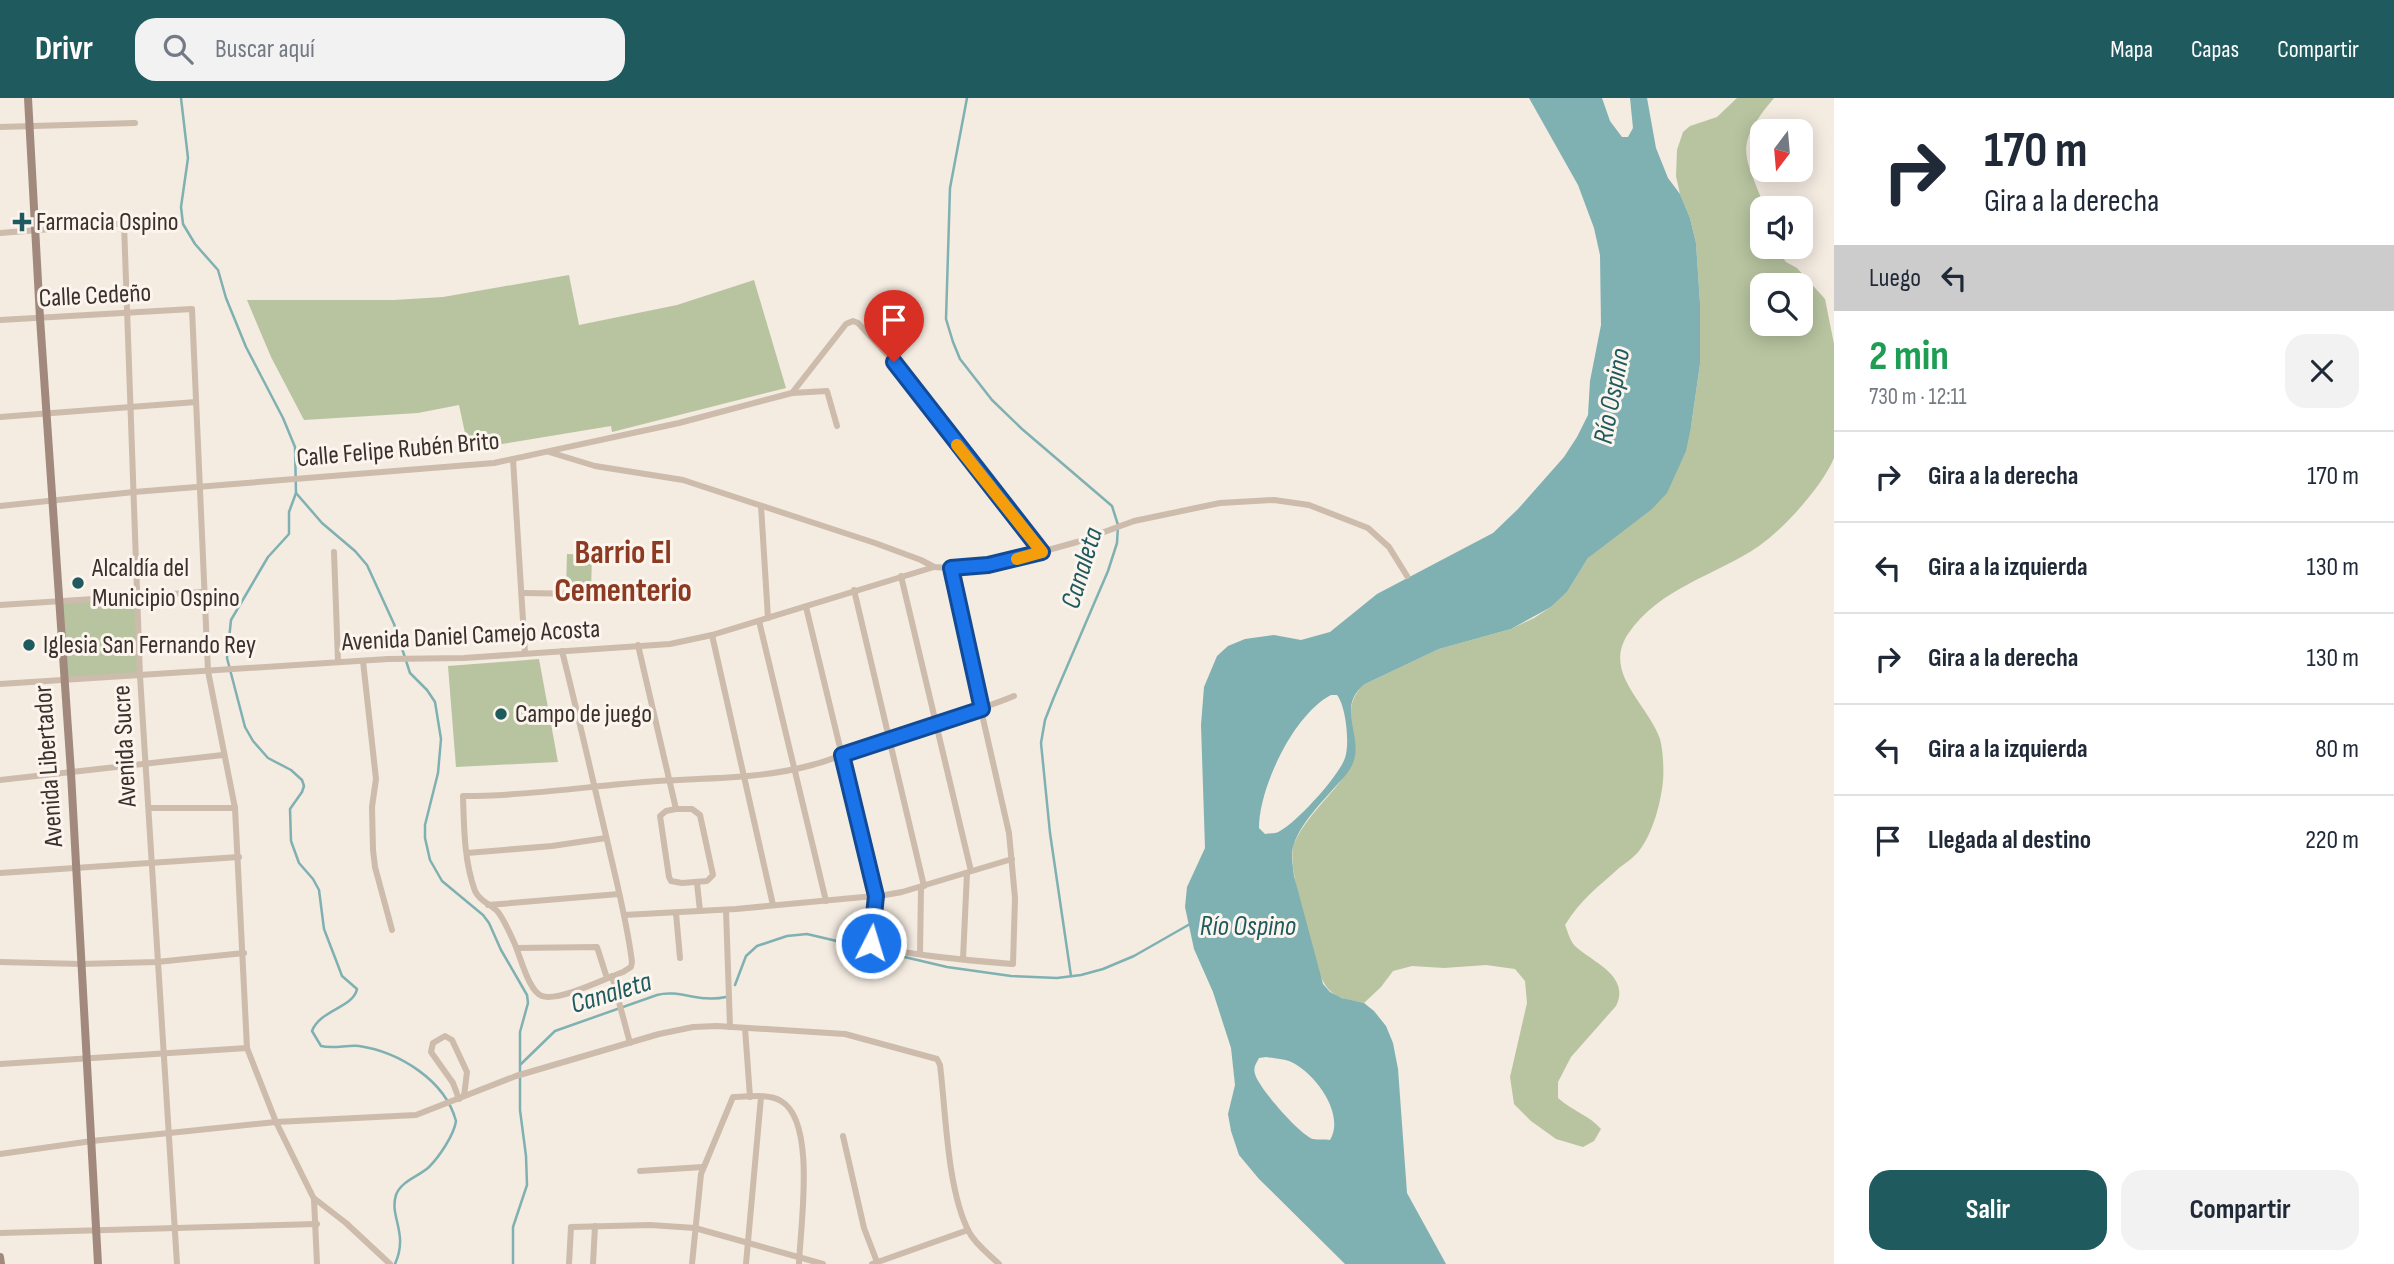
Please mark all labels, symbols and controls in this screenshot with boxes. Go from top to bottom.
search box [135,18,625,81]
text: Drivr [35,29,93,69]
icon: search [159,30,197,68]
text: Buscar aquí [215,34,315,65]
text: Mapa [2110,35,2153,64]
text: Capas [2191,35,2239,64]
text: Compartir [2277,35,2359,64]
north arrow [1750,119,1813,182]
map controls [1750,119,1813,336]
text: 170 m [1984,122,2088,181]
icon: right [1869,126,1960,217]
text: Gira a la derecha [1984,182,2159,221]
button: sound [1750,196,1813,259]
place label: Farmacia Ospino [36,207,179,238]
marker: Farmacia Ospino [14,214,30,230]
icon: left [1935,259,1973,297]
text: Luego [1869,263,1921,294]
button: search [1750,273,1813,336]
street label: Calle Cedeño [38,278,152,314]
pin [864,290,924,362]
icon: arrive [875,301,913,339]
text: 2 min [1869,331,1949,382]
button: close [2285,334,2359,408]
water label: Río Ospino [1587,345,1638,446]
text: 730 m · 12:11 [1869,383,1967,411]
street label: Calle Felipe Rubén Brito [295,426,501,474]
icon: right [1869,458,1907,496]
text: Gira a la derecha [1928,461,2078,492]
text: 170 m [2307,461,2359,492]
water label: Canaleta [1054,523,1110,613]
district label: Barrio El Cementerio [554,533,692,611]
icon: left [1869,549,1907,587]
text: Gira a la izquierda [1928,552,2088,583]
text: 130 m [2307,552,2359,583]
place label: Alcaldía del Municipio Ospino [91,553,240,614]
marker: Alcaldía del Municipio Ospino [70,575,86,591]
street label: Avenida Daniel Camejo Acosta [340,614,601,658]
place label: Iglesia San Fernando Rey [43,630,256,661]
marker: Iglesia San Fernando Rey [21,637,37,653]
icon: right [1869,640,1907,678]
text: Gira a la derecha [1928,643,2078,674]
text: 130 m [2307,643,2359,674]
street label: Avenida Libertador [28,683,70,849]
street label: Avenida Sucre [106,684,144,809]
place label: Campo de juego [515,699,652,730]
marker: Campo de juego [493,706,509,722]
icon: left [1869,731,1907,769]
text: Gira a la izquierda [1928,734,2088,765]
text: 80 m [2315,734,2359,765]
icon: arrive [1869,822,1907,860]
text: Llegada al destino [1928,825,2091,856]
text: 220 m [2305,825,2359,856]
position arrow [834,906,908,980]
water label: Río Ospino [1200,910,1297,943]
water label: Canaleta [566,965,656,1021]
button: Salir [1869,1170,2107,1250]
button: Compartir [2121,1170,2359,1250]

